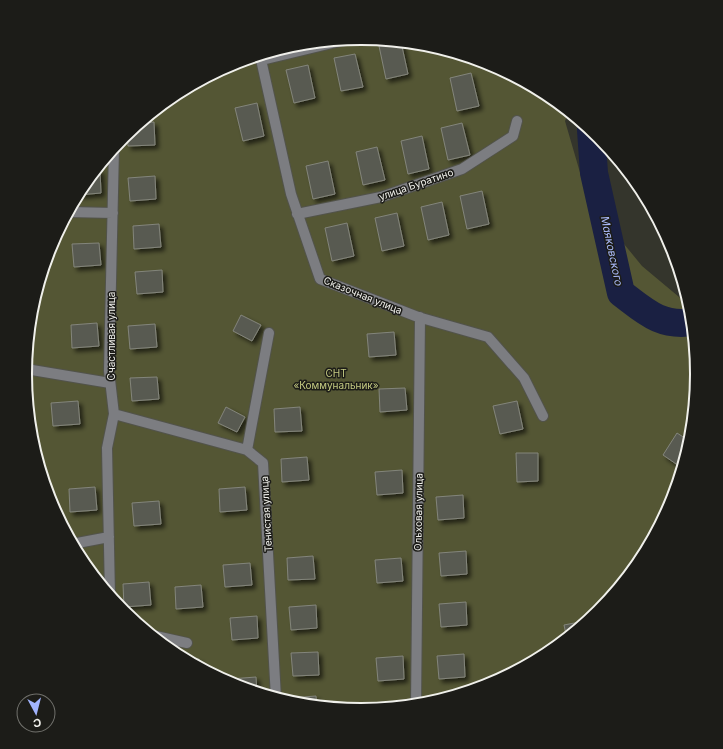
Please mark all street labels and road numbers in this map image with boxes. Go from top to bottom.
street label: улица Буратино [377,166,455,202]
street label: Сказочная улица [322,274,404,316]
street label: Счастливая улица [105,292,117,380]
street label: Ольховая улица [411,473,425,551]
street label: Тенистая улица [258,476,274,552]

